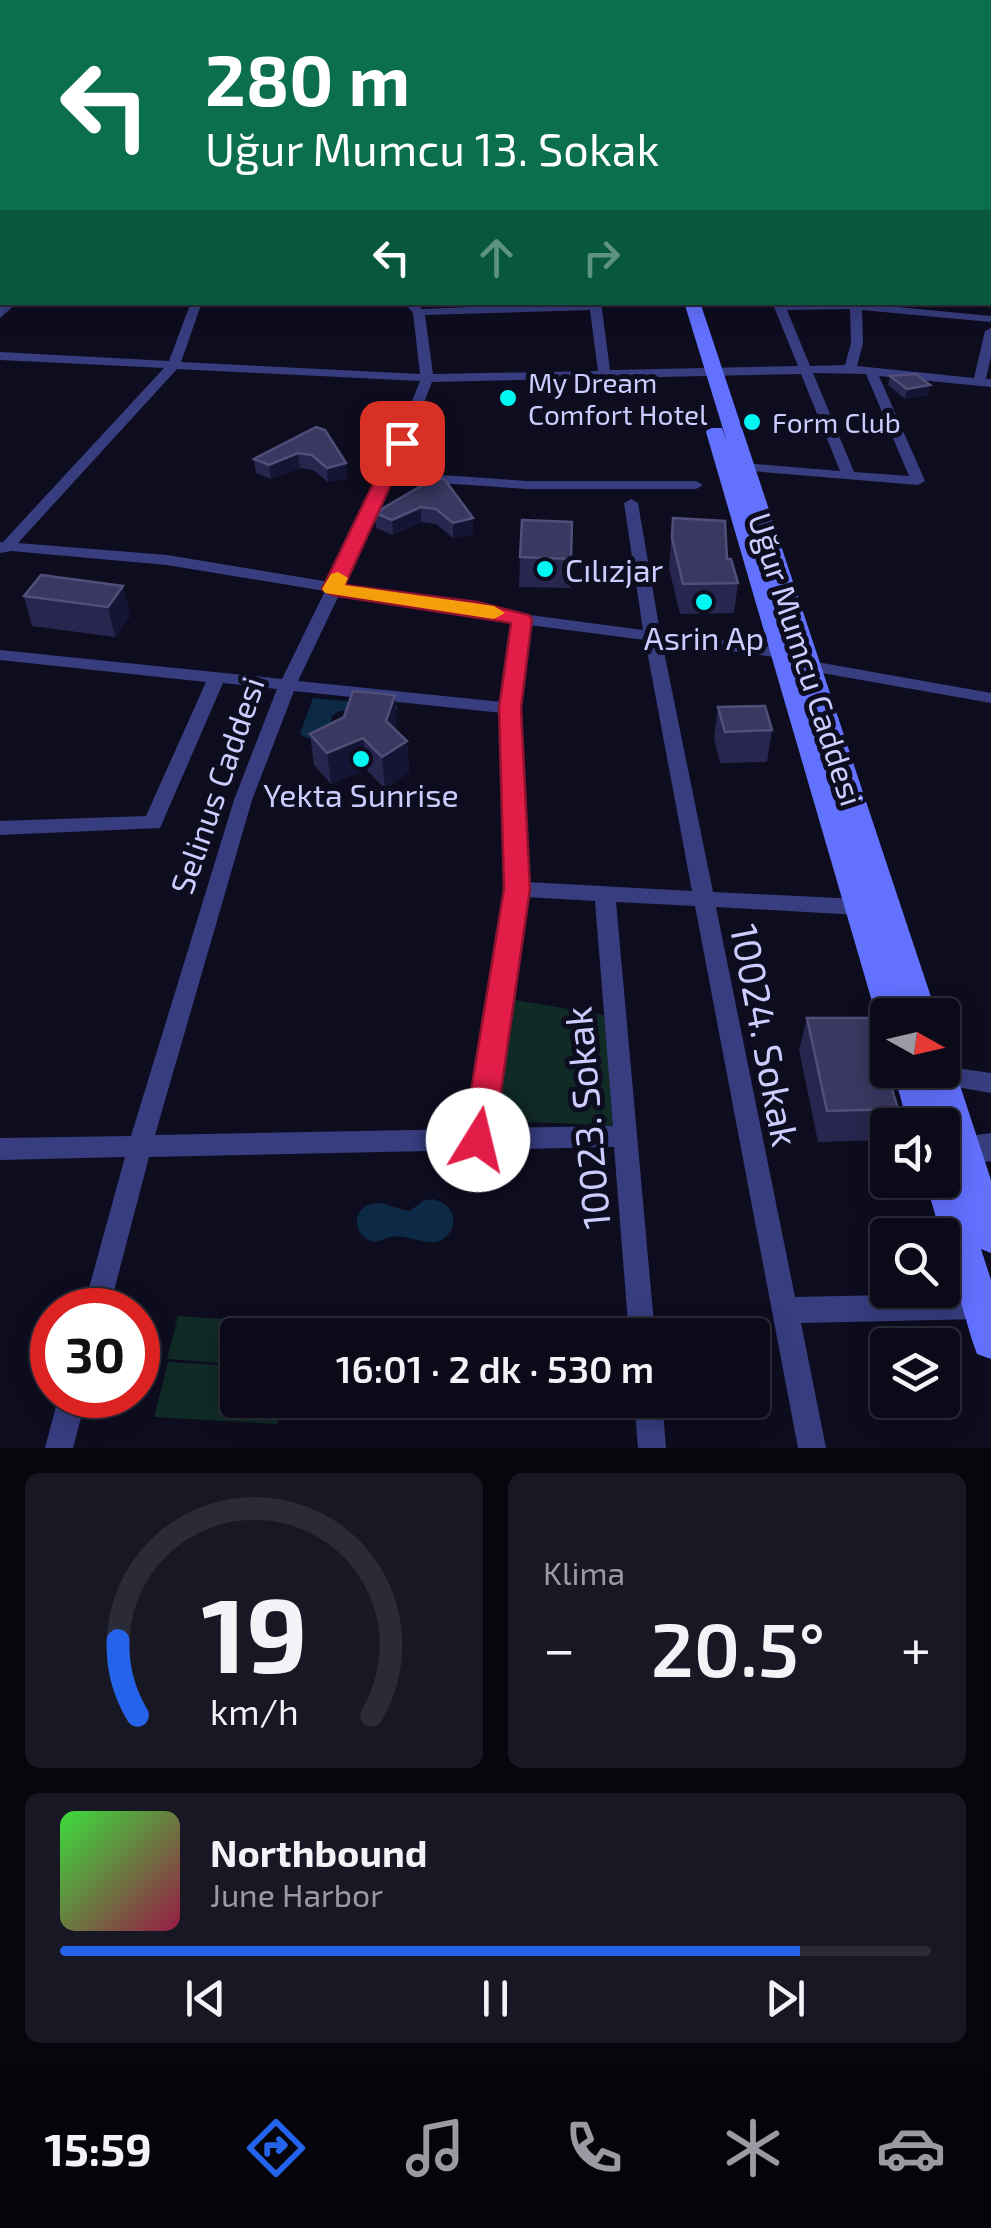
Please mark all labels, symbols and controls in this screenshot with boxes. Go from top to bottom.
text: 280 m [205,36,410,120]
icon: left [40,40,170,170]
text: Uğur Mumcu 13. Sokak [205,121,659,175]
icon: left [364,230,419,285]
icon: ahead [469,230,524,285]
icon: right [574,230,629,285]
place label: My Dream Comfort Hotel [528,365,708,431]
marker: My Dream Comfort Hotel [497,387,519,409]
pin [360,401,445,486]
place label: Form Club [772,405,901,439]
marker: Form Club [741,411,763,433]
icon: arrive [375,416,430,471]
street label: Uğur Mumcu Caddesi [742,508,872,810]
place label: Cılızjar [565,550,664,589]
marker: Cılızjar [534,558,556,580]
marker: Asrin Ap [693,591,715,613]
place label: Asrin Ap [644,618,764,656]
street label: Selinus Caddesi [161,672,271,898]
marker: Yekta Sunrise [350,748,372,770]
place label: Yekta Sunrise [263,775,459,813]
street label: 10024. Sokak [722,920,810,1150]
north arrow [870,998,960,1088]
map controls [870,998,960,1418]
street label: 10023. Sokak [553,1005,619,1231]
position arrow [426,1088,530,1192]
button: sound [870,1108,960,1198]
button: search [870,1218,960,1308]
speed limit sign: 30 [30,1288,160,1418]
button: layers [870,1328,960,1418]
text: 16:01 · 2 dk · 530 m [336,1345,654,1391]
text: Klima [543,1553,625,1591]
text: 19 [201,1569,307,1694]
text: 20.5° [651,1602,825,1692]
text: − [543,1614,575,1680]
text: + [901,1614,931,1680]
text: km/h [210,1689,298,1732]
text: Northbound [210,1829,428,1875]
text: June Harbor [210,1875,383,1913]
icon: previous [178,1971,233,2026]
icon: pause [468,1971,523,2026]
icon: next [758,1971,813,2026]
icon: directions [241,2113,311,2183]
icon: music [400,2113,470,2183]
icon: phone [559,2113,629,2183]
icon: climate [718,2113,788,2183]
icon: car [876,2113,946,2183]
text: 15:59 [44,2121,152,2175]

